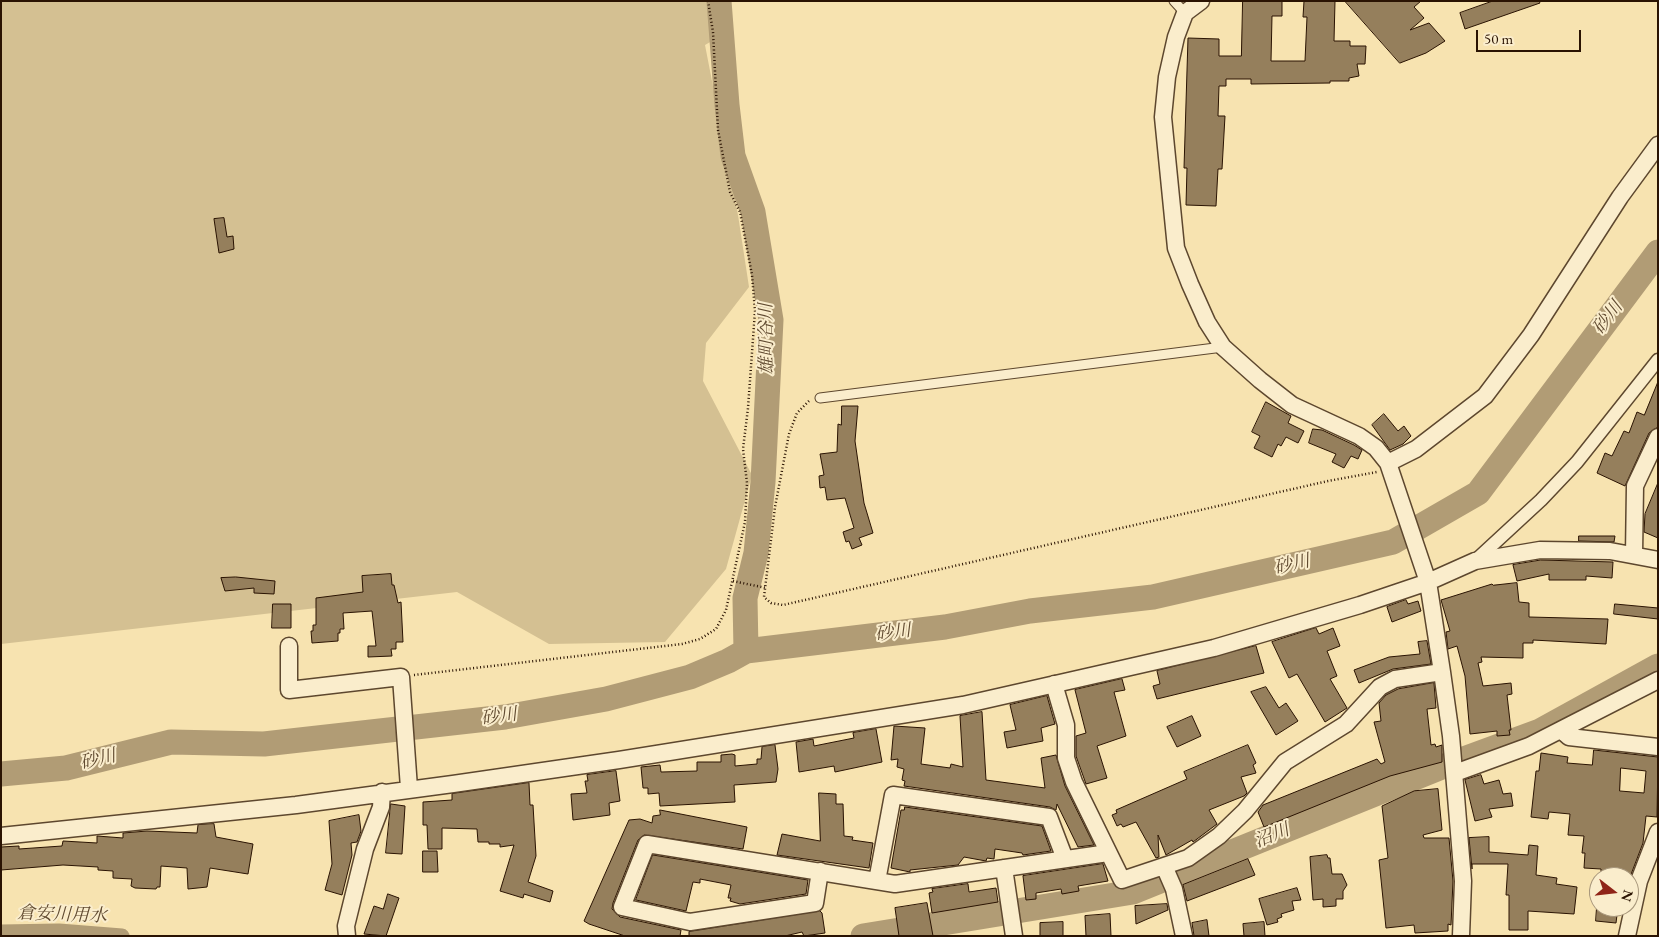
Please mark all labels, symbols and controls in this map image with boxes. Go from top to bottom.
scale bar [1479,20,1584,52]
text: 50 m [1484,29,1513,48]
water label: 砂川 [1589,297,1627,339]
water label: 雄町谷川 [756,303,778,375]
water label: 砂川 [1272,550,1312,580]
water label: 砂川 [874,620,912,646]
water label: 砂川 [480,704,518,730]
water label: 砂川 [78,745,118,775]
water label: 沼川 [1251,819,1293,853]
north arrow [1589,867,1639,917]
text: N [1617,888,1638,904]
water label: 倉安川用水 [17,903,107,927]

